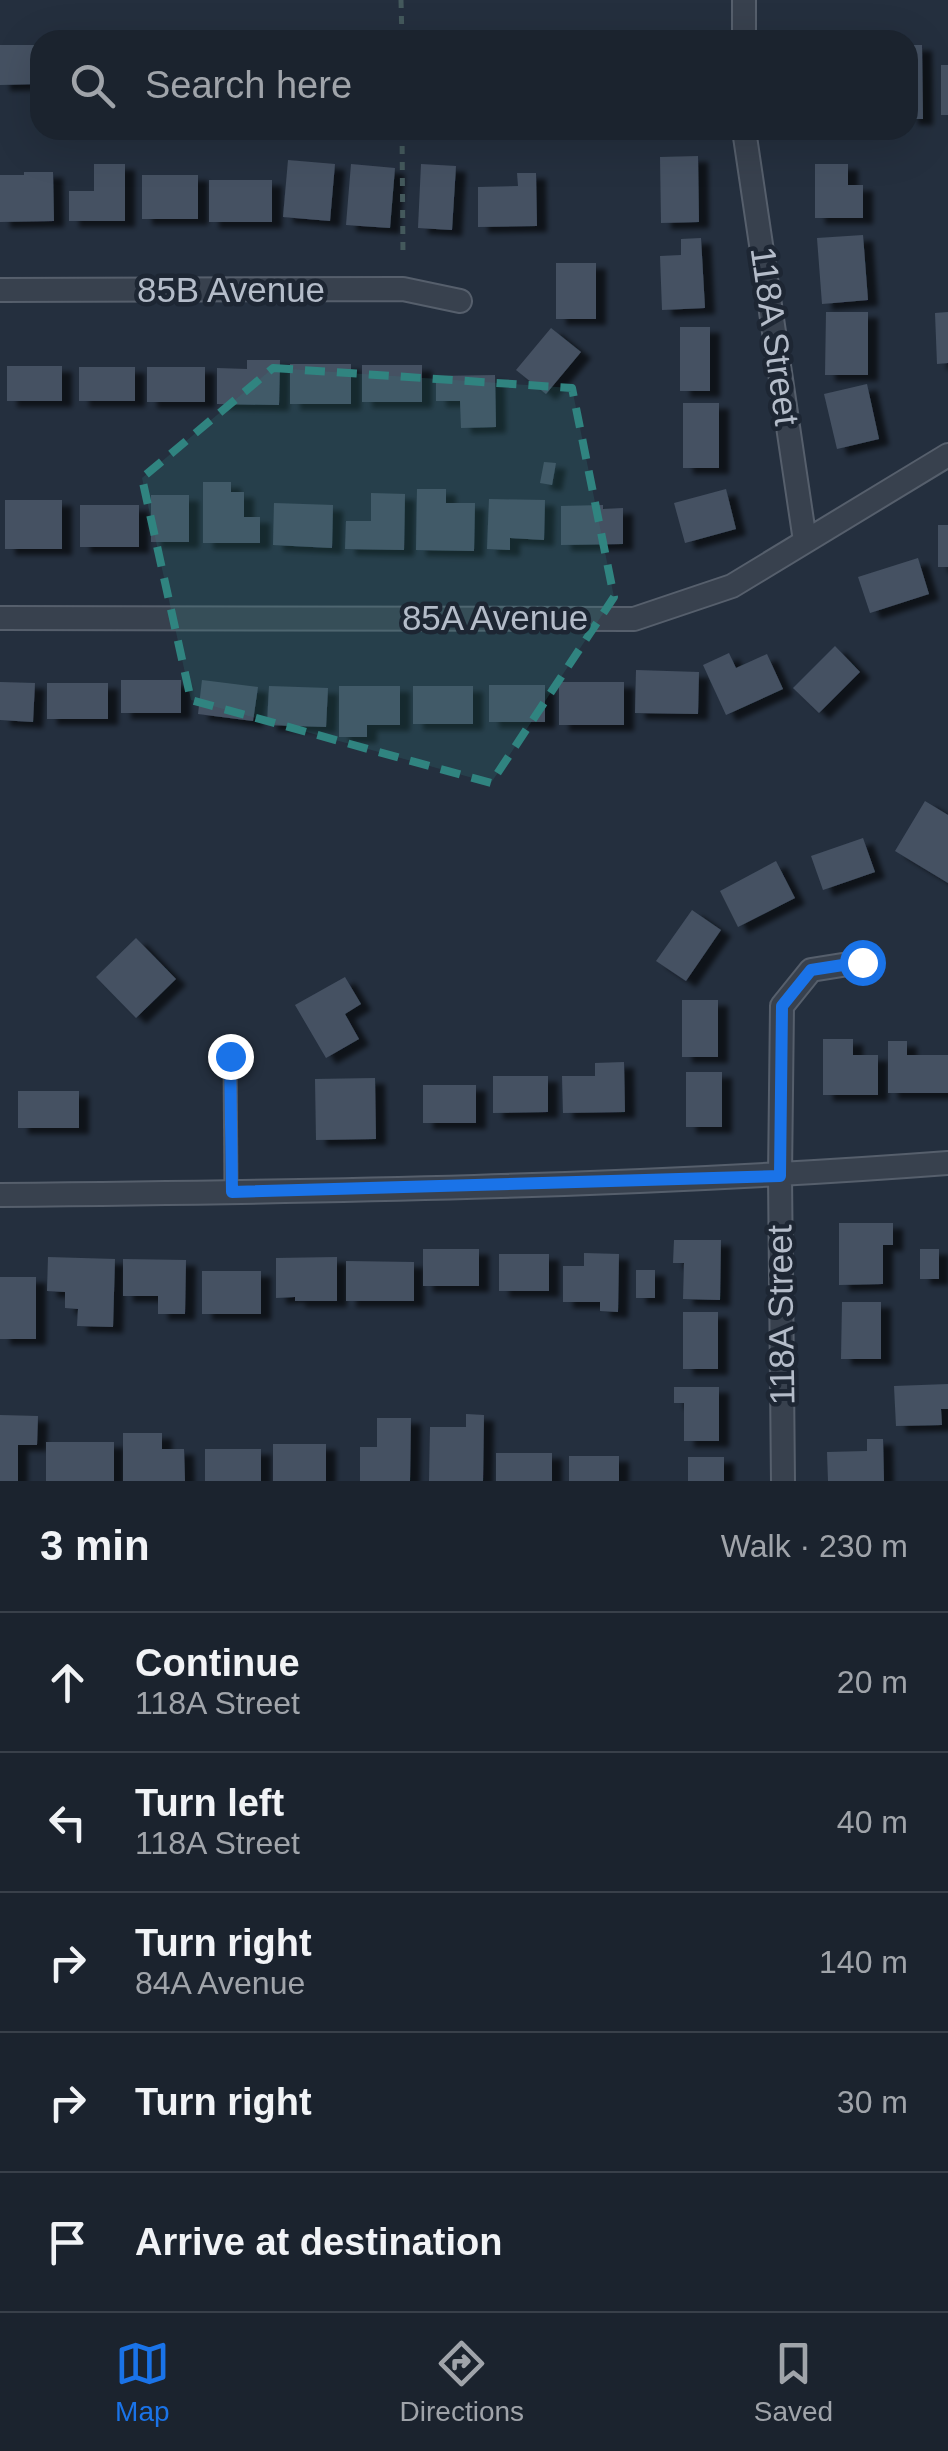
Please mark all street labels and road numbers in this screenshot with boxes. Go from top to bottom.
street label: 118A Street [744,244,807,428]
street label: 85B Avenue [137,270,325,309]
street label: 85A Avenue [402,598,588,637]
street label: 118A Street [759,1224,802,1405]

